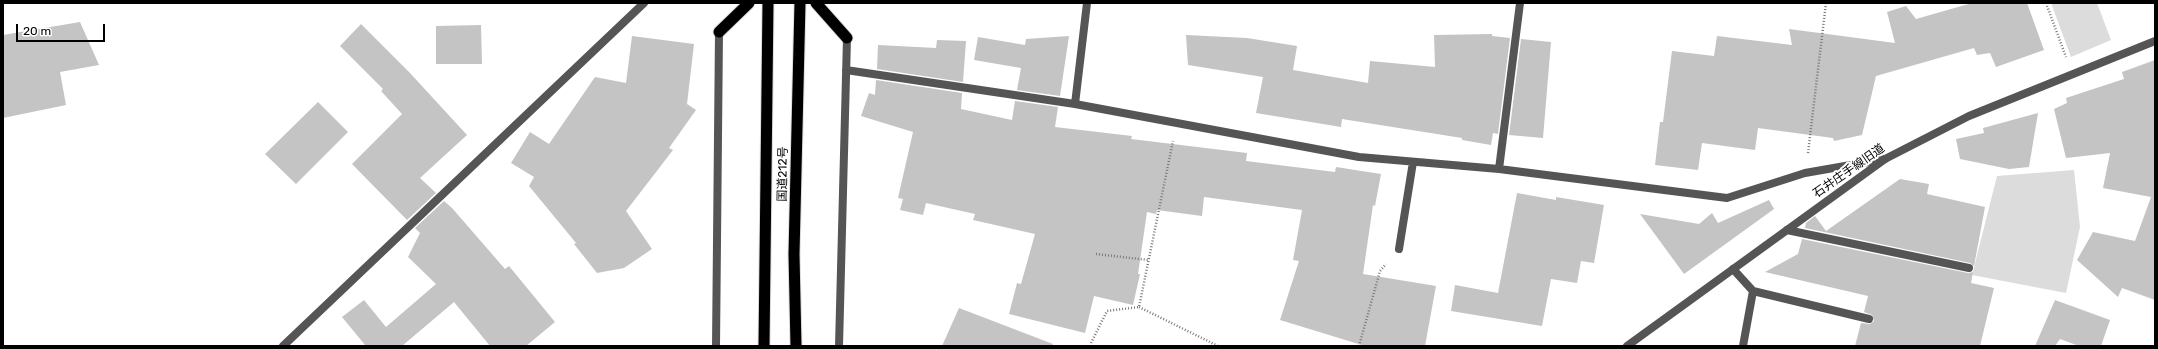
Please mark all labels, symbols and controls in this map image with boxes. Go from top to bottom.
scale bar [18,16,107,42]
text: 20 m [23,24,51,38]
street label: 石井庄手線旧道 [1810,141,1888,201]
street label: 国道212号 [775,146,791,202]

